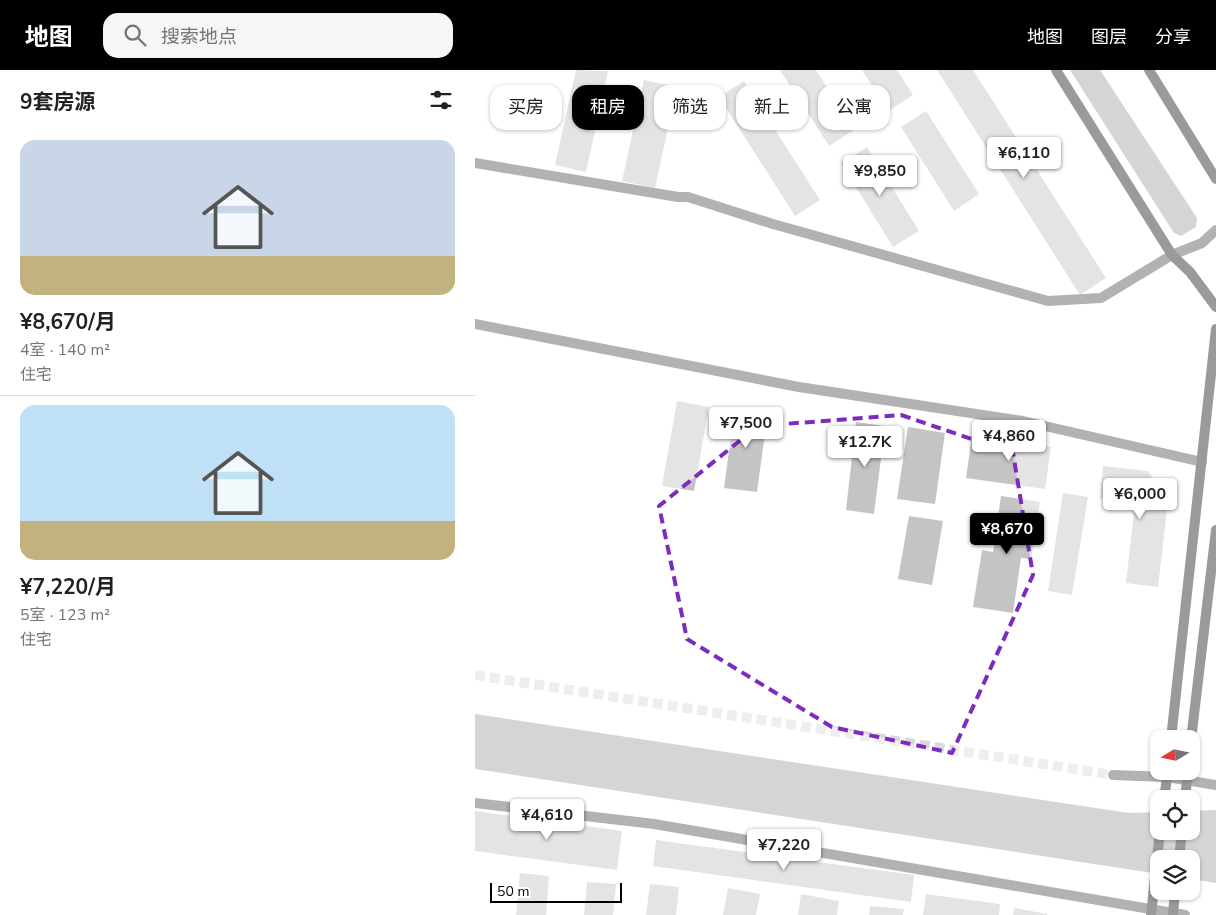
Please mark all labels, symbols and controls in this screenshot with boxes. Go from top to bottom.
search box [103,13,453,58]
text: 地图 [25,21,73,53]
icon: search [121,21,149,49]
text: 搜索地点 [161,24,237,50]
text: 地图 [1027,25,1063,49]
text: 图层 [1091,25,1127,49]
text: 分享 [1155,25,1191,49]
chip: 买房 [490,85,562,130]
chip: 租房 [572,85,644,130]
chip: 筛选 [654,85,726,130]
chip: 新上 [736,85,808,130]
chip: 公寓 [818,85,890,130]
icon: filters [427,86,455,114]
text: 9套房源 [20,88,96,116]
pin: ¥6,110 [983,136,1065,179]
text: ¥6,110 [998,142,1050,164]
pin: ¥9,850 [839,154,921,197]
text: ¥9,850 [854,160,906,182]
icon: home [193,172,283,262]
text: ¥8,670/月 [20,308,116,336]
text: 4室 · 140 m² [20,339,110,361]
text: 住宅 [20,364,52,386]
pin: ¥7,500 [705,406,787,449]
text: ¥7,500 [720,412,772,434]
pin: ¥4,860 [968,420,1050,462]
text: ¥4,860 [983,425,1035,447]
pin: ¥12.7K [824,426,906,468]
text: ¥12.7K [839,431,892,453]
icon: home [193,438,283,528]
pin: ¥6,000 [1099,478,1181,520]
text: ¥6,000 [1114,483,1166,505]
pin: ¥8,670 [966,512,1048,555]
text: ¥8,670 [981,518,1033,540]
text: ¥7,220/月 [20,573,116,601]
text: 5室 · 123 m² [20,604,110,626]
text: 住宅 [20,629,52,651]
north arrow [1150,730,1200,780]
map controls [1150,730,1200,900]
button: locate [1150,790,1200,840]
pin: ¥4,610 [506,798,588,841]
text: ¥4,610 [521,804,573,826]
pin: ¥7,220 [743,828,825,871]
text: ¥7,220 [758,834,810,856]
button: layers [1150,850,1200,900]
scale bar [490,880,623,903]
text: 50 m [497,882,529,901]

